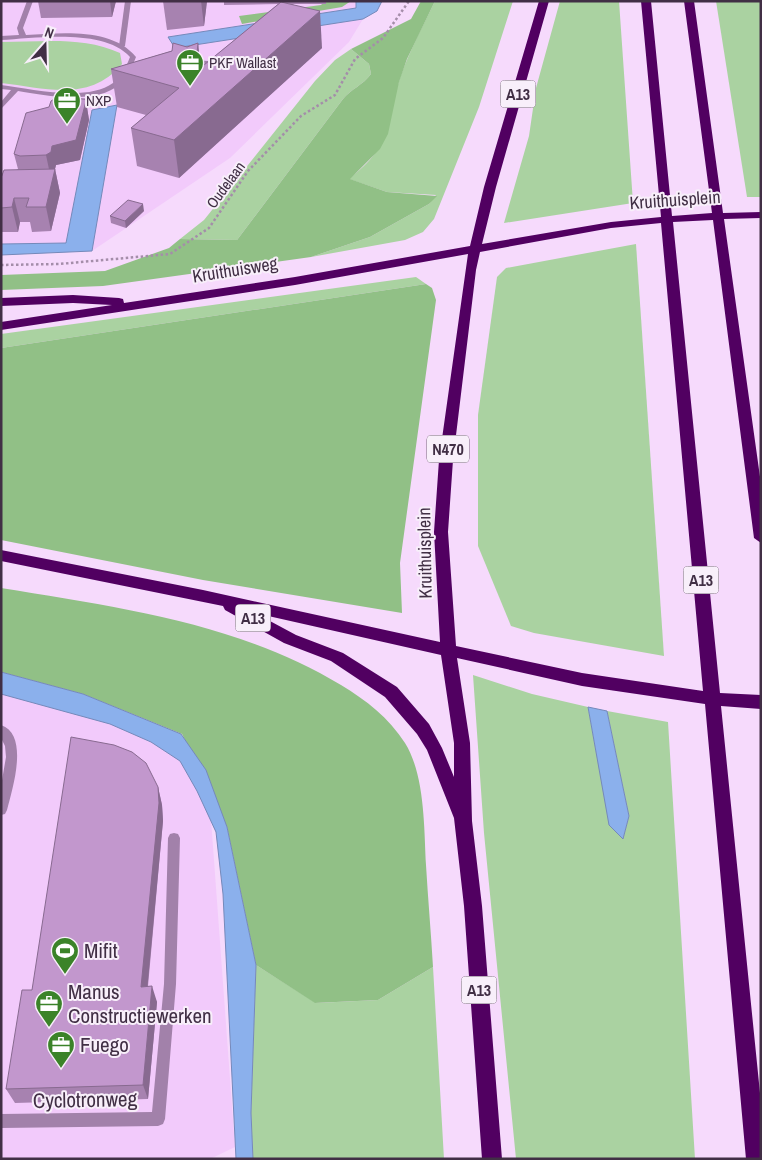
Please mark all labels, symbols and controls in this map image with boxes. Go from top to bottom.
north arrow [20,20,70,70]
text: N [42,23,56,43]
office icon: PKF Wallast [175,48,205,87]
place label: PKF Wallast [209,52,277,73]
road number: A13 [500,80,536,108]
office icon: NXP [52,86,82,125]
place label: NXP [86,90,111,111]
street label: Oudelaan [201,157,250,212]
street label: Kruithuisplein [629,184,721,215]
street label: Kruithuisweg [190,250,280,289]
road number: N470 [427,436,469,462]
street label: Kruithuisplein [411,507,438,599]
road number: A13 [684,566,718,594]
road number: A13 [236,604,270,632]
sports icon: Mifit [50,936,80,975]
place label: Mifit [84,936,118,965]
road number: A13 [462,976,496,1004]
place label: Manus Constructiewerken [68,977,212,1030]
office icon: Manus Constructiewerken [34,989,64,1028]
office icon: Fuego [46,1030,76,1069]
place label: Fuego [80,1030,129,1059]
street label: Cyclotronweg [33,1084,138,1115]

